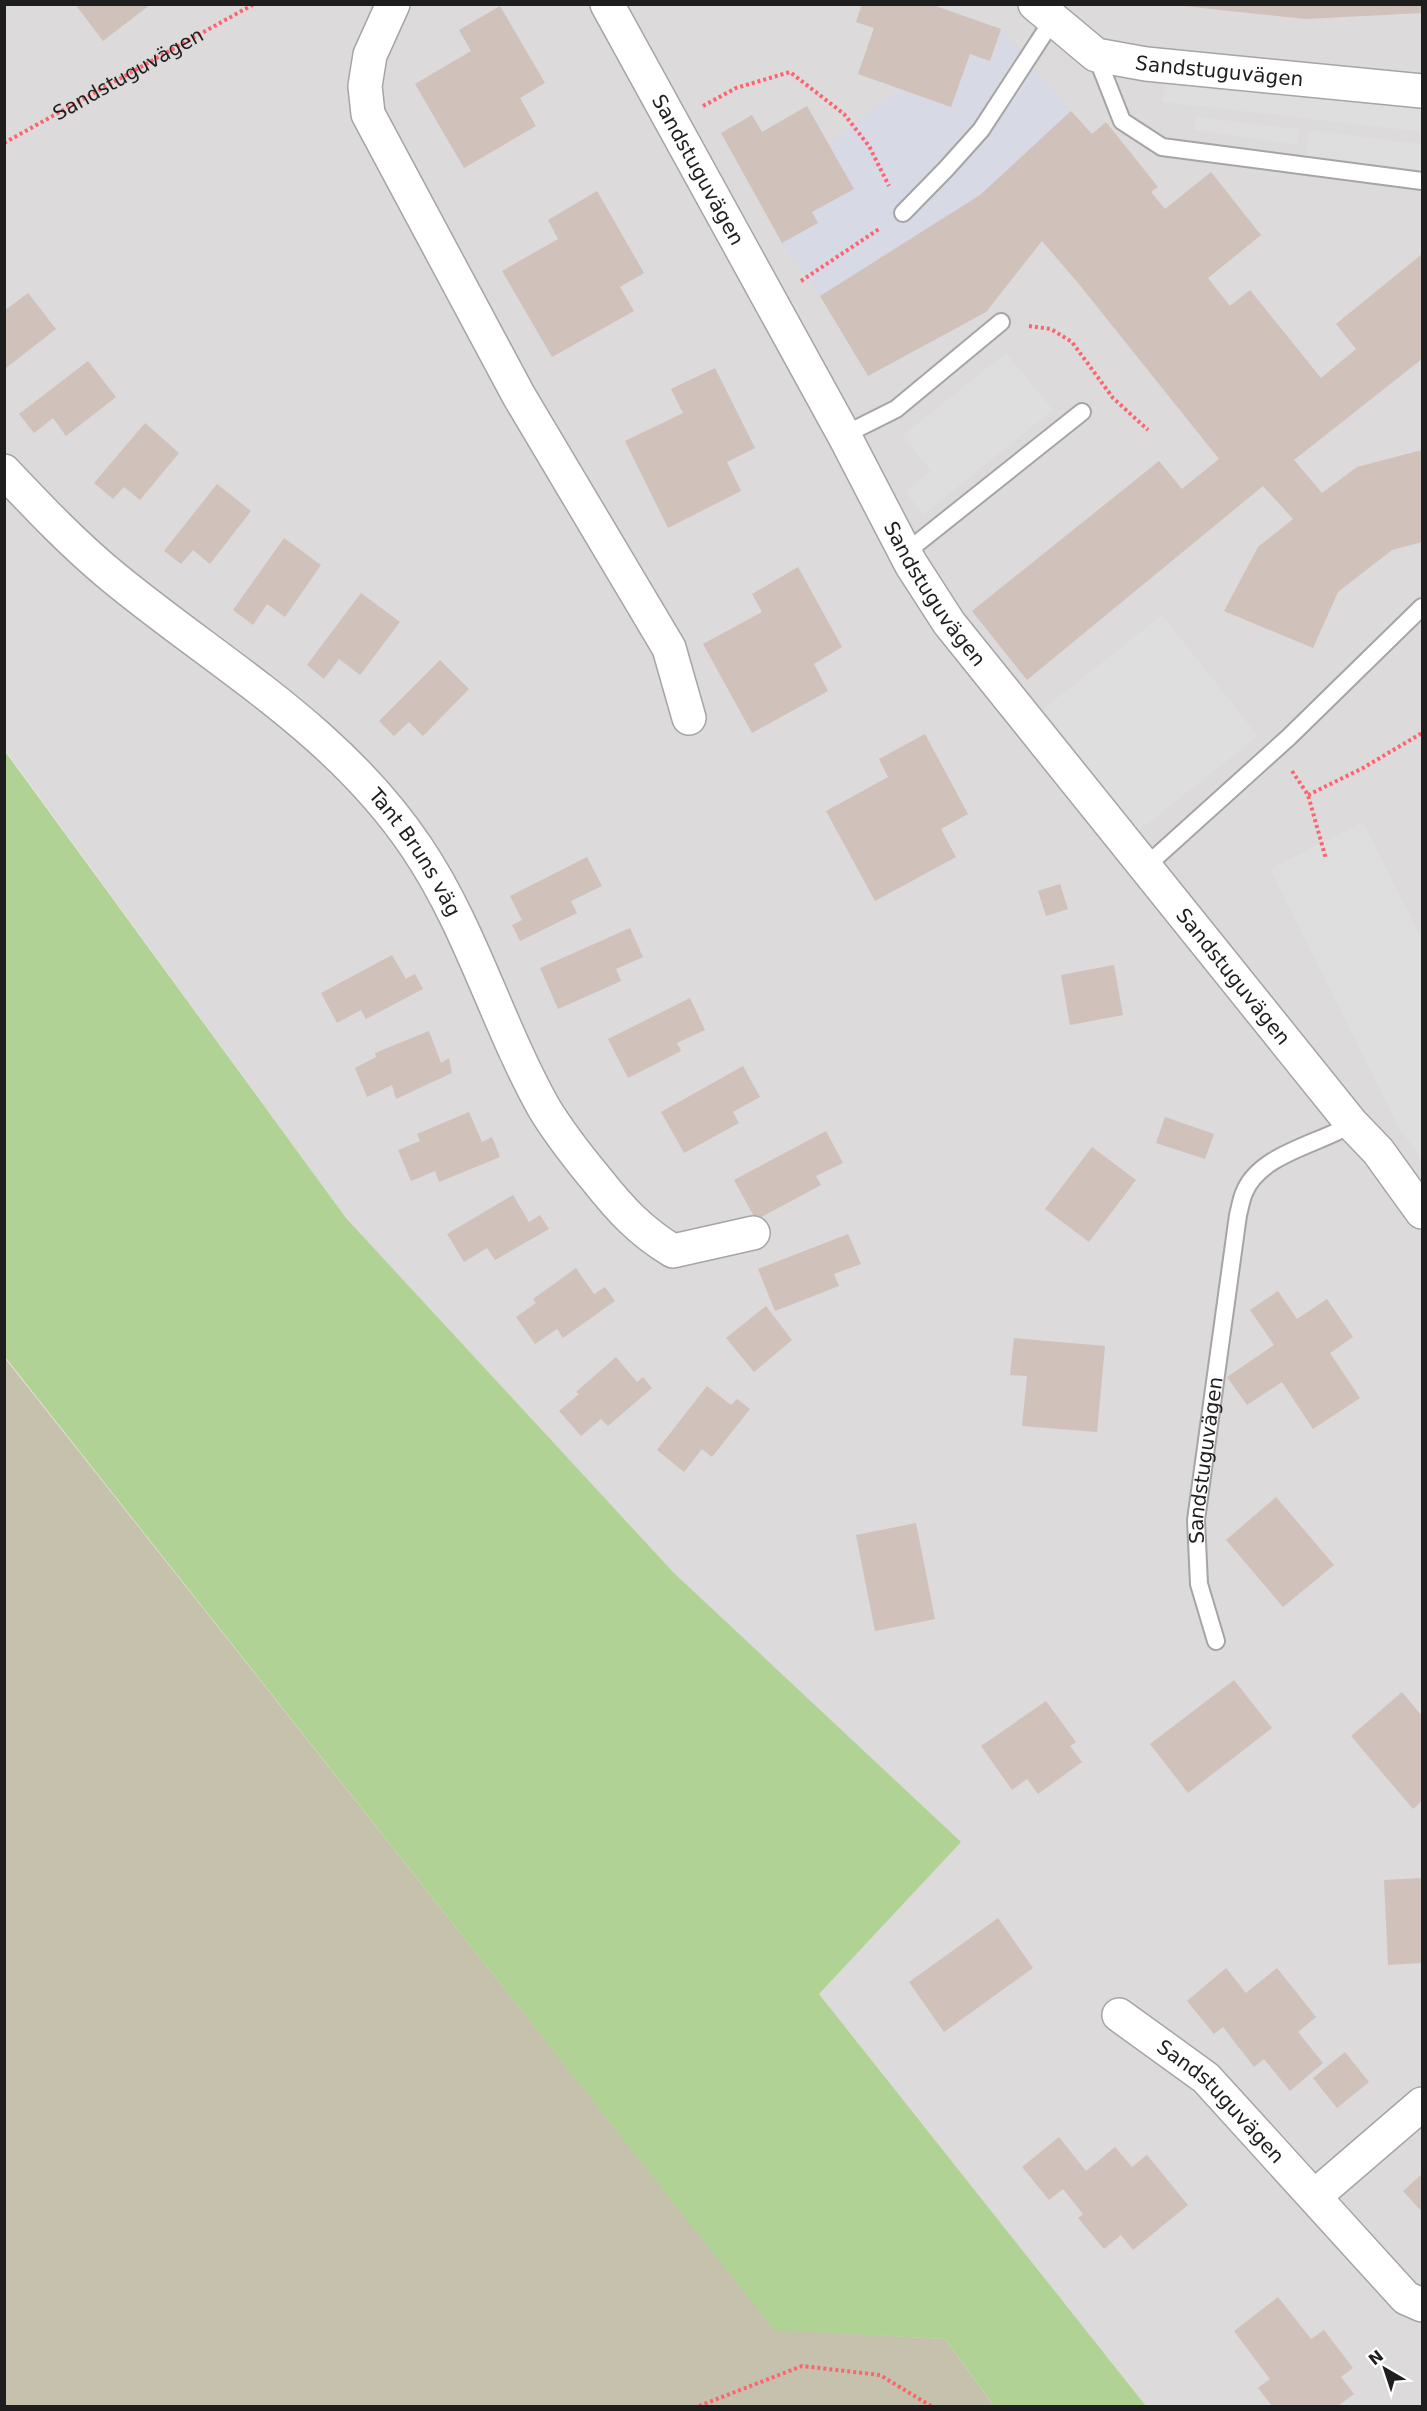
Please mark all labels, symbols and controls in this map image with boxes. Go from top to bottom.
street label: Sandstuguvägen [49,23,208,125]
street label: Sandstuguvägen [1133,50,1304,91]
street label: Sandstuguvägen [647,90,749,249]
street label: Sandstuguvägen [879,517,991,671]
street label: Tant Bruns väg [363,783,466,920]
street label: Sandstuguvägen [1171,903,1295,1050]
street label: Sandstuguvägen [1184,1375,1228,1544]
street label: Sandstuguvägen [1152,2034,1289,2168]
north arrow [1355,2339,1415,2399]
text: N [1365,2346,1387,2369]

